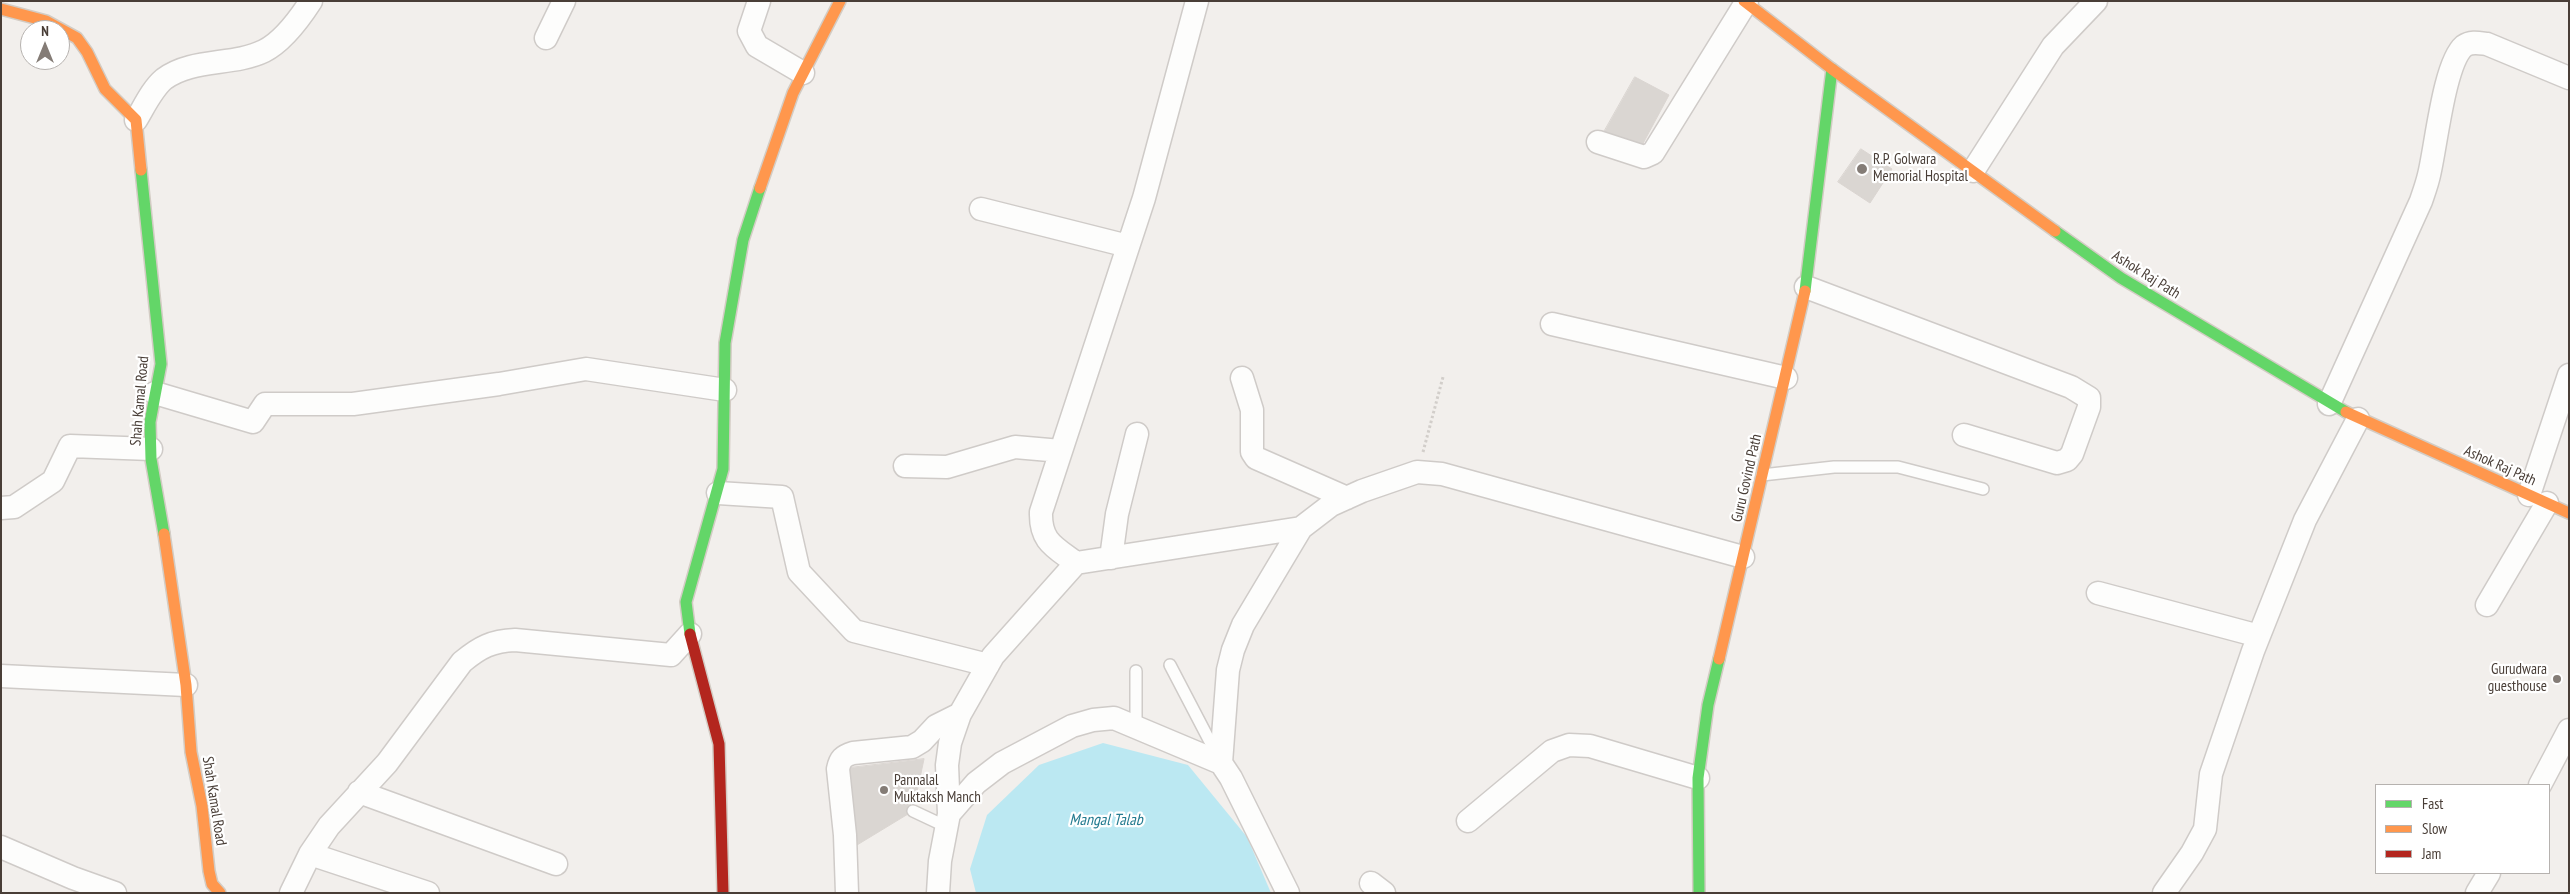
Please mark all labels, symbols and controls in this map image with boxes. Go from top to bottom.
north arrow [20,20,70,70]
text: N [41,22,49,40]
place label: R.P. Golwara Memorial Hospital [1873,151,1968,186]
marker: R.P. Golwara Memorial Hospital [1855,162,1869,176]
street label: Ashok Raj Path [2109,247,2183,303]
street label: Shah Kamal Road [127,355,153,447]
street label: Guru Govind Path [1728,432,1766,524]
street label: Ashok Raj Path [2461,442,2539,490]
place label: Gurudwara guesthouse [2488,661,2547,696]
marker: Gurudwara guesthouse [2551,673,2563,685]
street label: Shah Kamal Road [198,755,230,847]
place label: Pannalal Muktaksh Manch [894,772,981,807]
marker: Pannalal Muktaksh Manch [878,784,890,796]
legend [2375,784,2550,874]
text: Fast [2422,794,2443,813]
water label: Mangal Talab [1069,810,1143,830]
text: Slow [2422,819,2447,838]
text: Jam [2422,844,2441,863]

